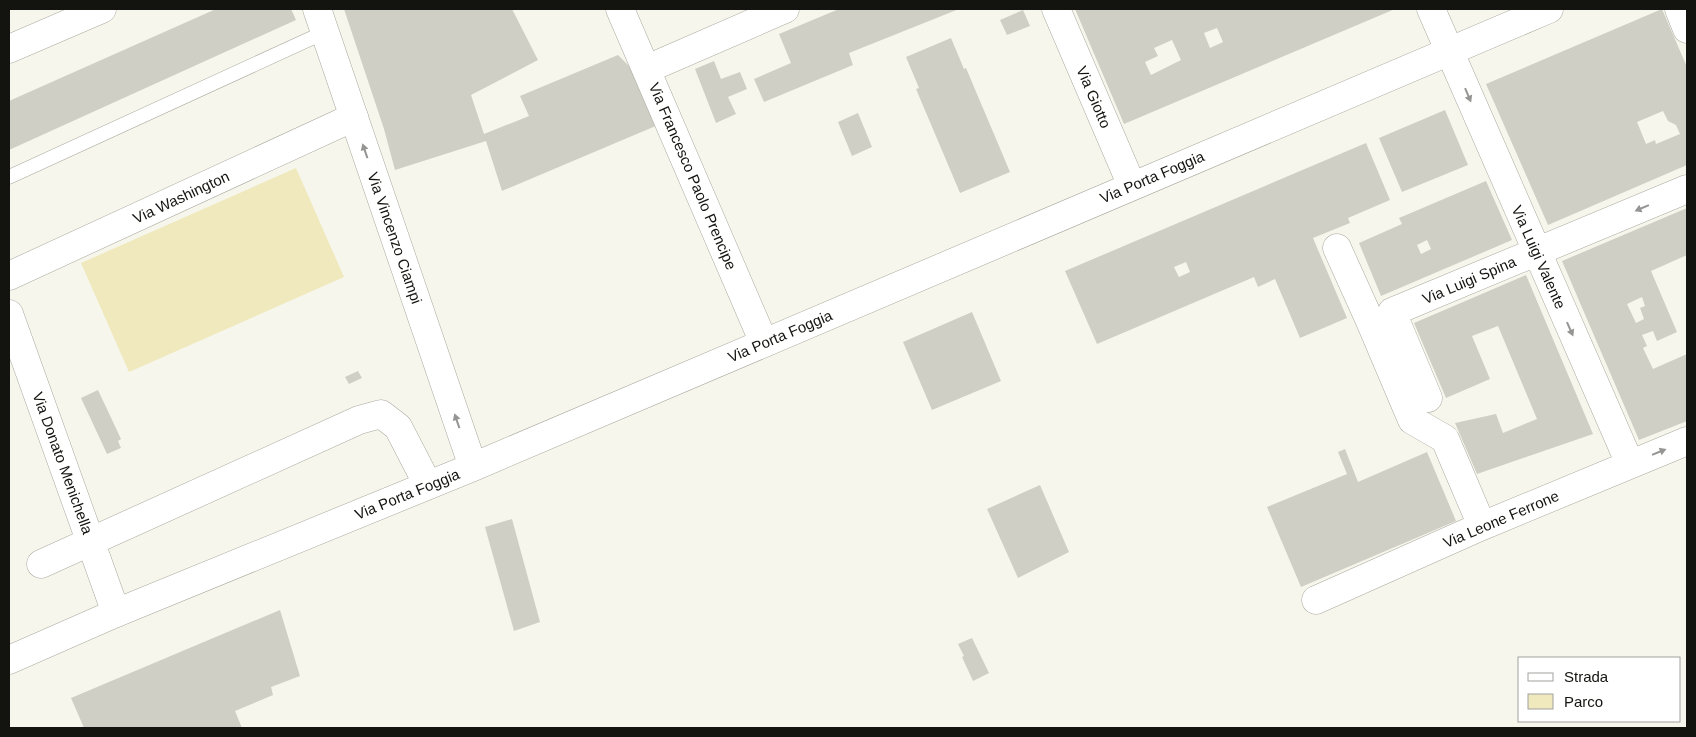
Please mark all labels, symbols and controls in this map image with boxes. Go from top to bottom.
street label: Via Giotto [1073,63,1115,131]
street label: Via Francesco Paolo Prencipe [646,80,740,272]
one-way arrow [1465,88,1473,102]
one-way arrow [361,143,369,158]
street label: Via Porta Foggia [1097,147,1207,207]
street label: Via Washington [130,167,232,227]
street label: Via Vincenzo Ciampi [365,170,425,306]
street label: Via Luigi Valente [1509,203,1569,311]
one-way arrow [1635,204,1649,212]
street label: Via Luigi Spina [1420,252,1519,307]
street label: Via Porta Foggia [725,306,835,366]
one-way arrow [1566,322,1574,336]
street label: Via Donato Menichella [29,390,97,537]
one-way arrow [453,413,461,428]
one-way arrow [1651,448,1666,455]
street label: Via Porta Foggia [352,465,462,523]
street label: Via Leone Ferrone [1441,487,1561,551]
legend [1518,657,1681,722]
text: Strada [1564,668,1609,685]
text: Parco [1564,693,1603,710]

